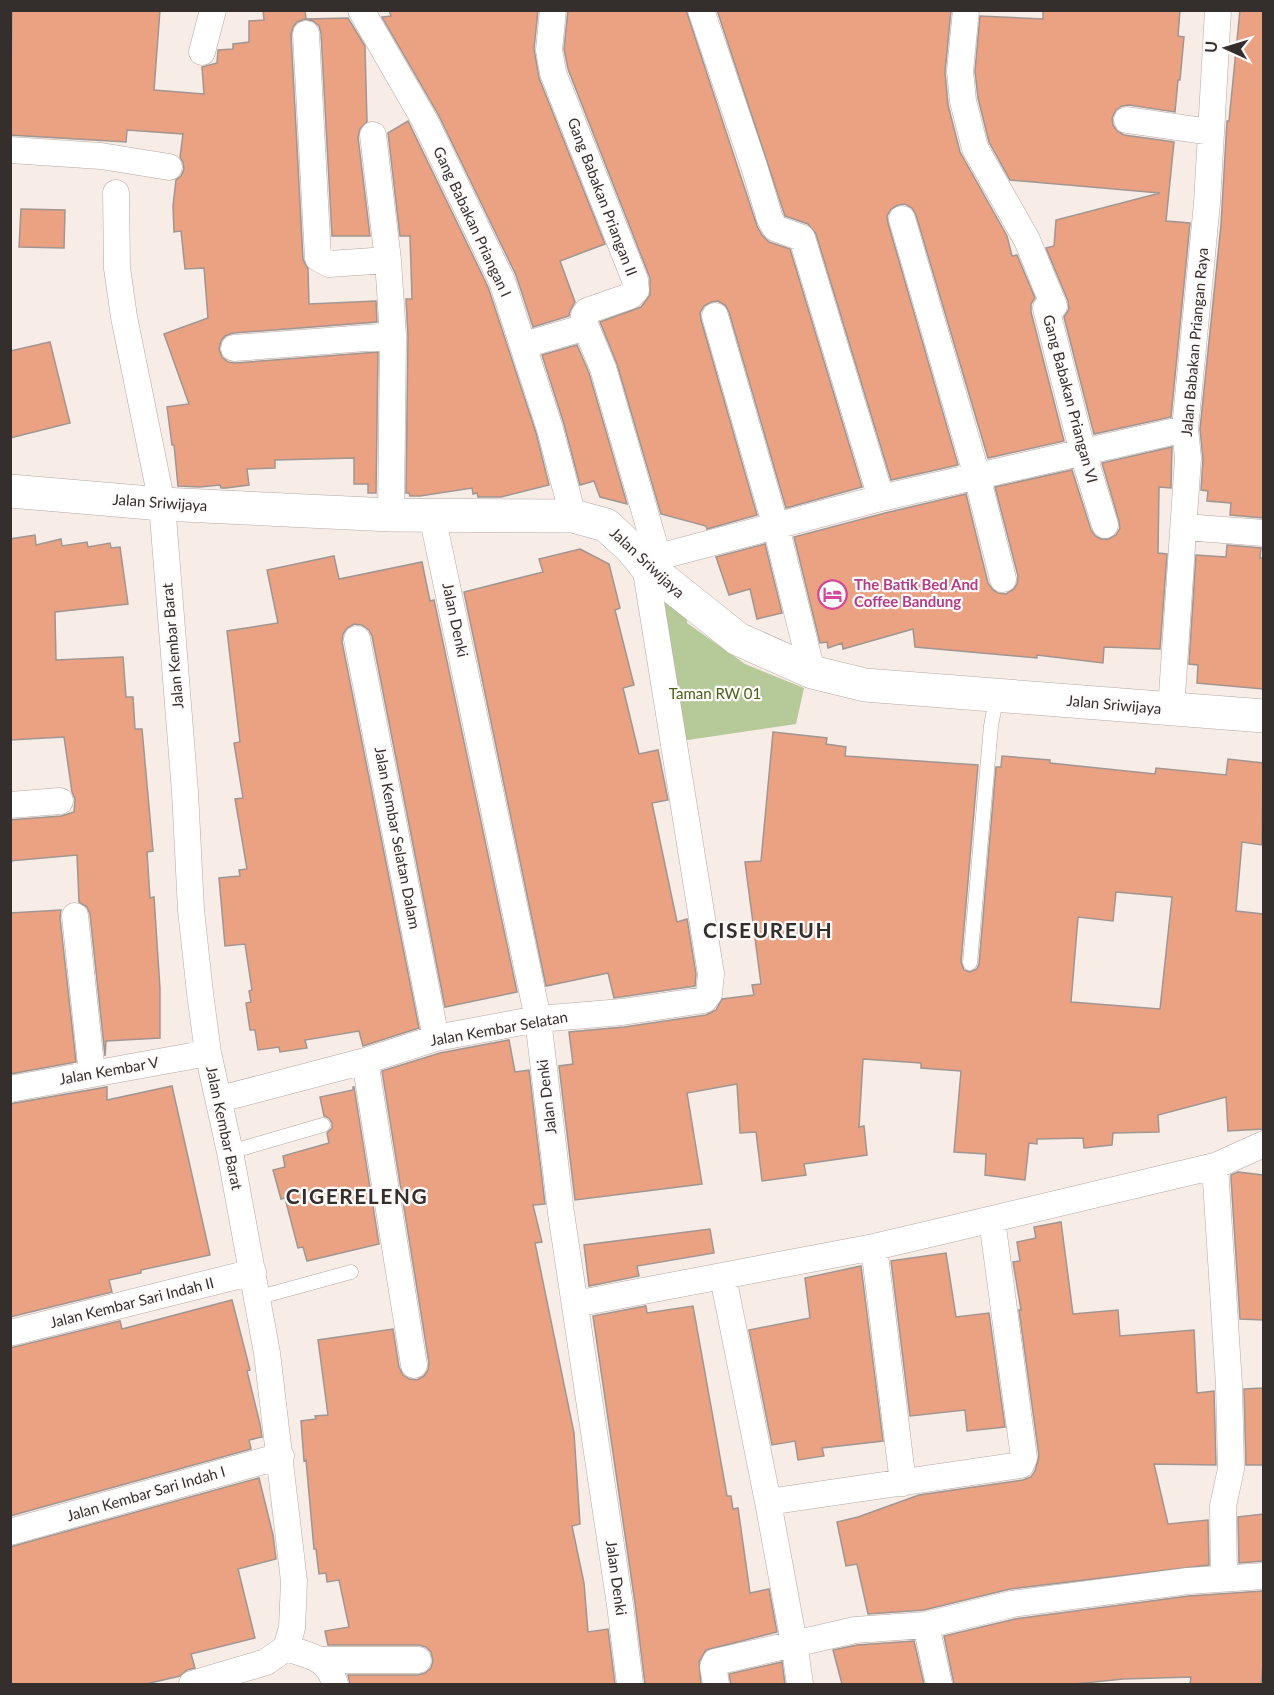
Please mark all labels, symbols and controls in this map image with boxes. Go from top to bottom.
north arrow [1196,18,1256,78]
text: U [1201,40,1220,54]
street label: Gang Babakan Priangan II [564,115,641,278]
street label: Gang Babakan Priangan I [430,143,516,300]
street label: Jalan Babakan Priangan Raya [1177,247,1211,437]
street label: Gang Babakan Priangan VI [1040,313,1102,485]
street label: Jalan Sriwijaya [112,490,208,514]
street label: Jalan Sriwijaya [607,523,689,601]
place label: The Batik Bed And Coffee Bandung [854,575,978,610]
hotel icon: The Batik Bed And Coffee Bandung [817,578,849,610]
street label: Jalan Denki [439,581,473,659]
street label: Jalan Kembar Barat [157,582,186,710]
park label: Taman RW 01 [669,684,761,702]
street label: Jalan Sriwijaya [1066,691,1162,717]
street label: Jalan Kembar Selatan Dalam [371,745,424,930]
district label: CISEUREUH [703,917,833,942]
street label: Jalan Kembar Selatan [429,1007,569,1049]
street label: Jalan Kembar V [58,1052,161,1088]
street label: Jalan Denki [532,1059,560,1136]
street label: Jalan Kembar Barat [203,1064,247,1192]
district label: CIGERELENG [286,1183,428,1208]
street label: Jalan Kembar Sari Indah II [48,1273,216,1331]
street label: Jalan Kembar Sari Indah I [64,1462,227,1524]
street label: Jalan Denki [603,1539,631,1617]

